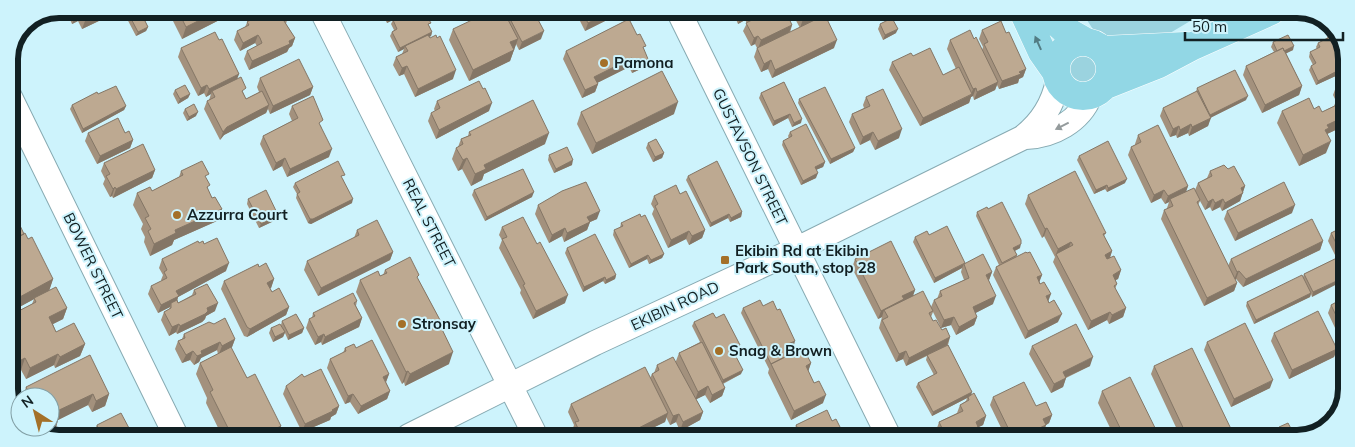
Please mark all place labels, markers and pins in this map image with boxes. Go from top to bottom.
place label: Pamona [614,53,674,72]
marker: Pamona [598,57,610,69]
place label: Azzurra Court [187,205,288,224]
marker: Azzurra Court [171,209,183,221]
place label: Ekibin Rd at Ekibin Park South, stop 28 [735,241,876,277]
marker: Ekibin Rd at Ekibin Park South, stop 28 [719,254,731,266]
place label: Stronsay [412,314,477,333]
marker: Stronsay [396,318,408,330]
place label: Snag & Brown [729,341,832,360]
marker: Snag & Brown [713,345,725,357]

